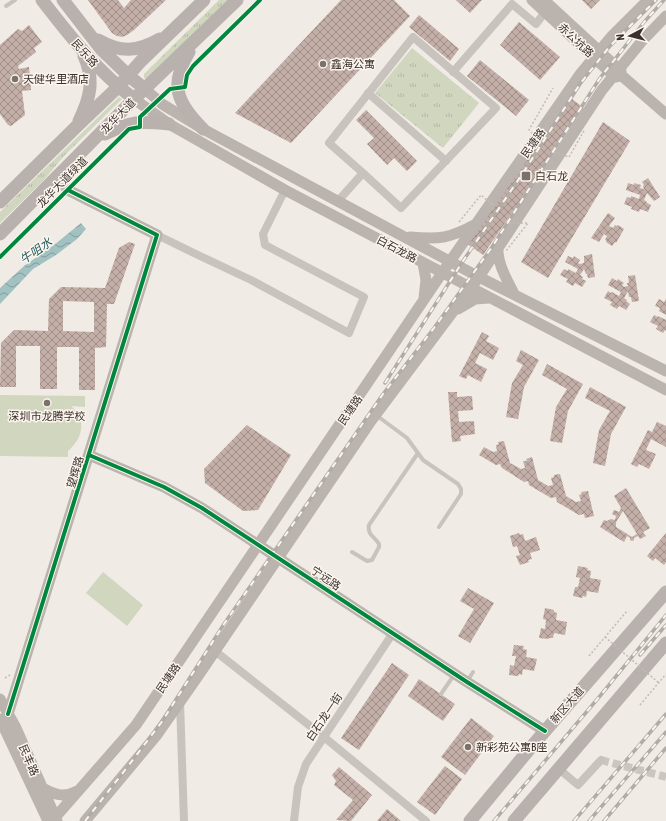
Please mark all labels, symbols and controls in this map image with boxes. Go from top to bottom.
north arrow [610,16,650,56]
street label: 赤公坑路 [556,21,596,59]
text: N [614,33,626,41]
street label: 民乐路 [70,37,100,69]
place label: 鑫海公寓 [331,58,375,70]
marker: 鑫海公寓 [318,59,328,69]
place label: 天健华里酒店 [23,73,89,85]
marker: 天健华里酒店 [10,74,20,84]
street label: 龙华大道 [98,96,138,136]
street label: 民塘路 [519,126,547,160]
street label: 龙华大道绿道 [34,154,90,210]
marker: 白石龙 [520,170,532,182]
place label: 白石龙 [535,170,568,182]
street label: 白石龙路 [375,233,419,265]
water label: 牛咀水 [17,234,56,267]
street label: 民塘路 [336,393,364,427]
marker: 深圳市龙腾学校 [42,398,52,408]
place label: 深圳市龙腾学校 [9,410,86,422]
street label: 望辉路 [64,454,86,490]
street label: 宁远路 [309,564,343,592]
street label: 民塘路 [154,661,182,695]
street label: 新区大道 [548,684,586,726]
street label: 白石龙一街 [304,691,344,743]
place label: 新彩苑公寓B座 [476,741,547,753]
street label: 民丰路 [17,742,41,778]
marker: 新彩苑公寓B座 [463,742,473,752]

